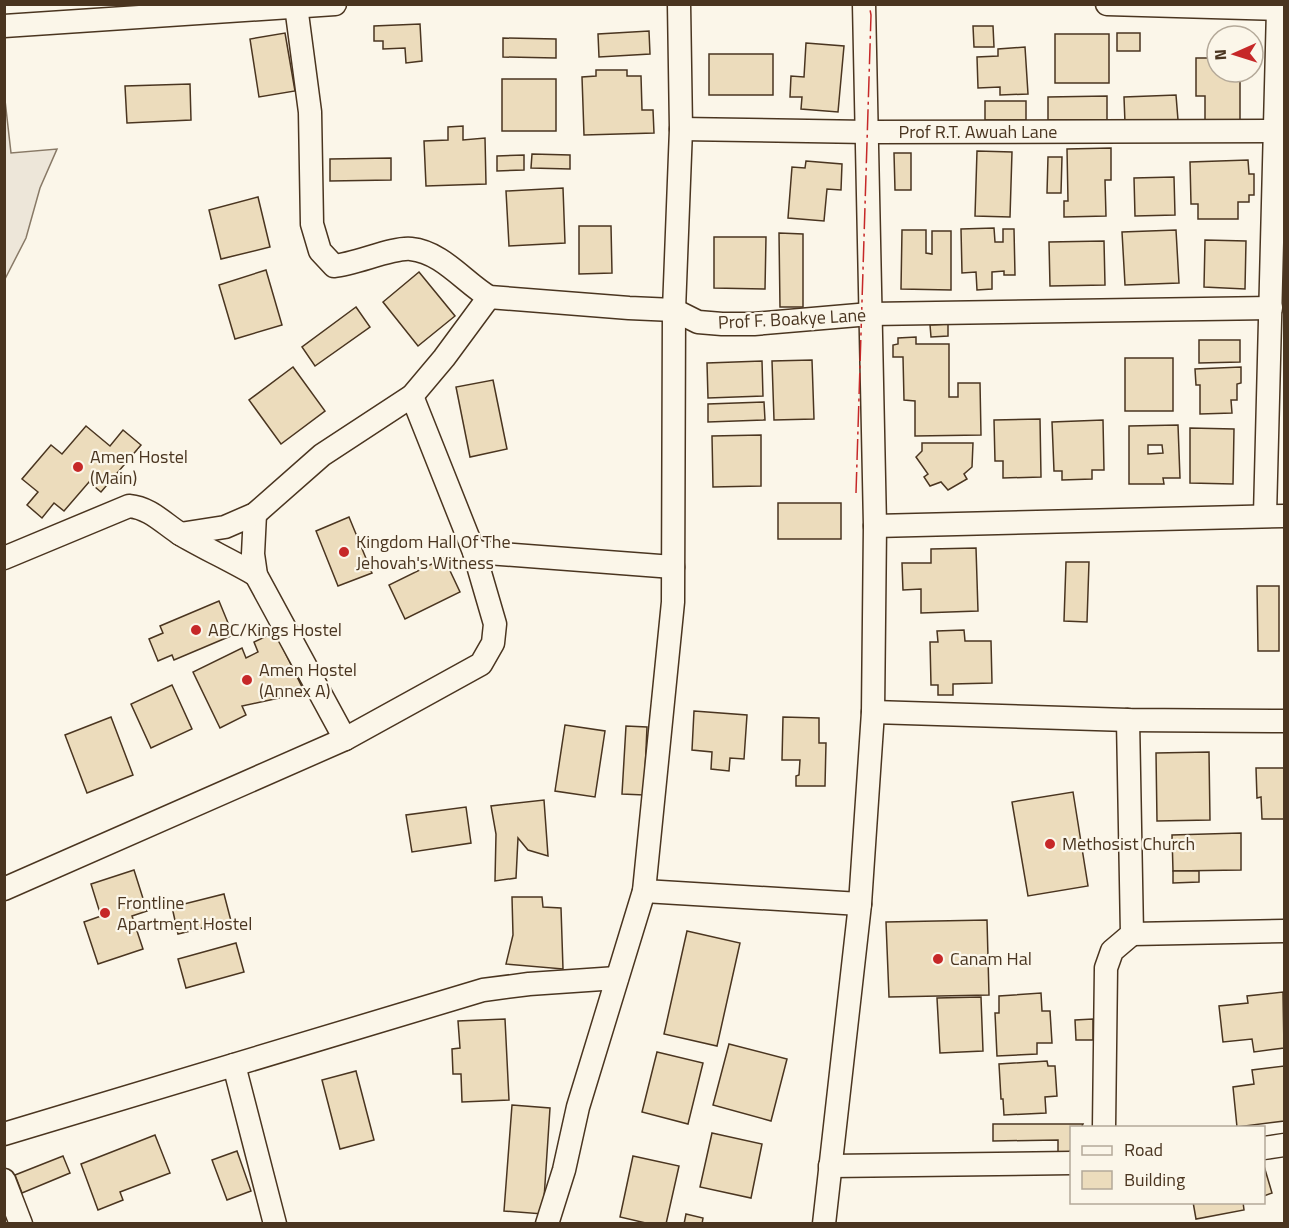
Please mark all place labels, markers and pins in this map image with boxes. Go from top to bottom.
place label: Amen Hostel (Main) [90,443,188,491]
marker: Amen Hostel (Main) [71,460,85,474]
place label: Kingdom Hall Of The Jehovah's Witness [356,528,511,576]
marker: Kingdom Hall Of The Jehovah's Witness [337,545,351,559]
place label: ABC/Kings Hostel [208,616,342,643]
marker: ABC/Kings Hostel [189,623,203,637]
place label: Amen Hostel (Annex A) [259,656,357,704]
marker: Amen Hostel (Annex A) [240,673,254,687]
place label: Methosist Church [1062,830,1195,857]
marker: Methosist Church [1043,837,1057,851]
place label: Frontline Apartment Hostel [117,889,252,937]
marker: Frontline Apartment Hostel [98,906,112,920]
place label: Canam Hal [950,945,1032,972]
marker: Canam Hal [931,952,945,966]

